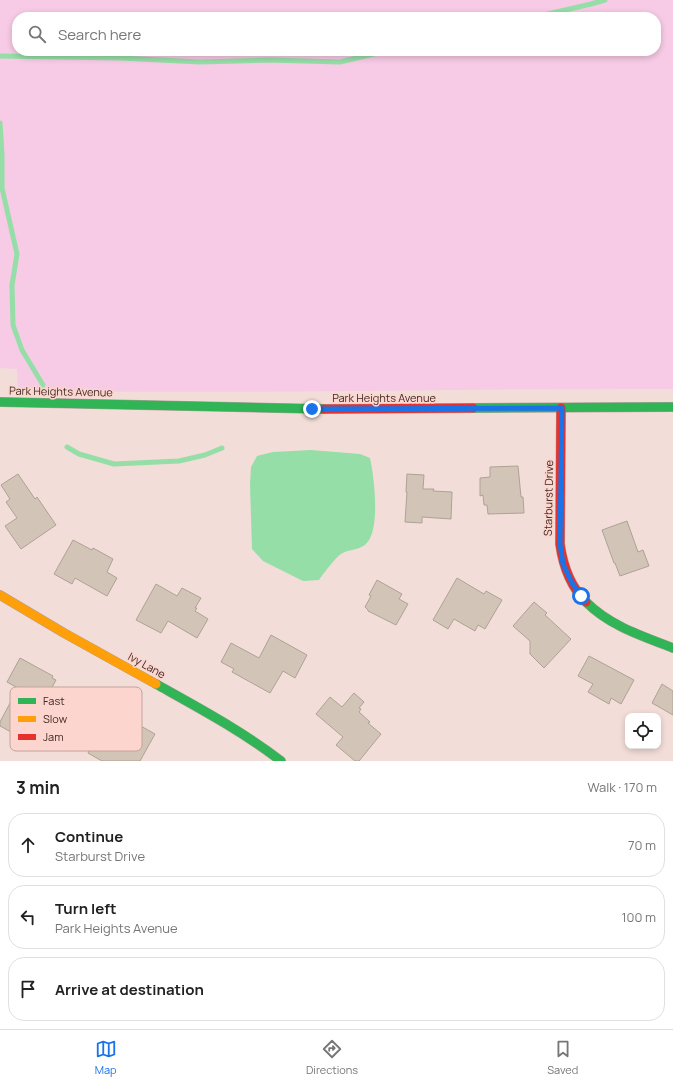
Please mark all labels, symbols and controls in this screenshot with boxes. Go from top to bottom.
search box [12,12,661,56]
icon: search [26,23,48,45]
text: Search here [58,24,141,45]
street label: Park Heights Avenue [9,383,114,399]
street label: Park Heights Avenue [332,390,436,405]
route end [303,400,321,418]
street label: Starburst Drive [540,459,556,536]
route start [572,587,590,605]
street label: Ivy Lane [126,649,169,682]
legend [10,687,142,751]
text: Fast [43,693,65,708]
text: Slow [43,711,68,726]
map controls [625,713,661,749]
button: locate [625,713,661,749]
text: Jam [43,729,64,744]
text: 3 min [16,776,60,799]
text: Walk · 170 m [587,778,657,796]
text: Continue [55,826,123,847]
icon: ahead [17,834,39,856]
text: 70 m [628,836,656,854]
text: Starburst Drive [55,847,145,865]
text: Turn left [55,898,117,919]
icon: left [17,906,39,928]
text: 100 m [621,908,656,926]
text: Park Heights Avenue [55,919,178,937]
icon: arrive [17,978,39,1000]
text: Arrive at destination [55,979,204,1000]
tab: Map [95,1038,117,1077]
tab: Directions [306,1038,358,1077]
tab: Saved [547,1038,578,1077]

